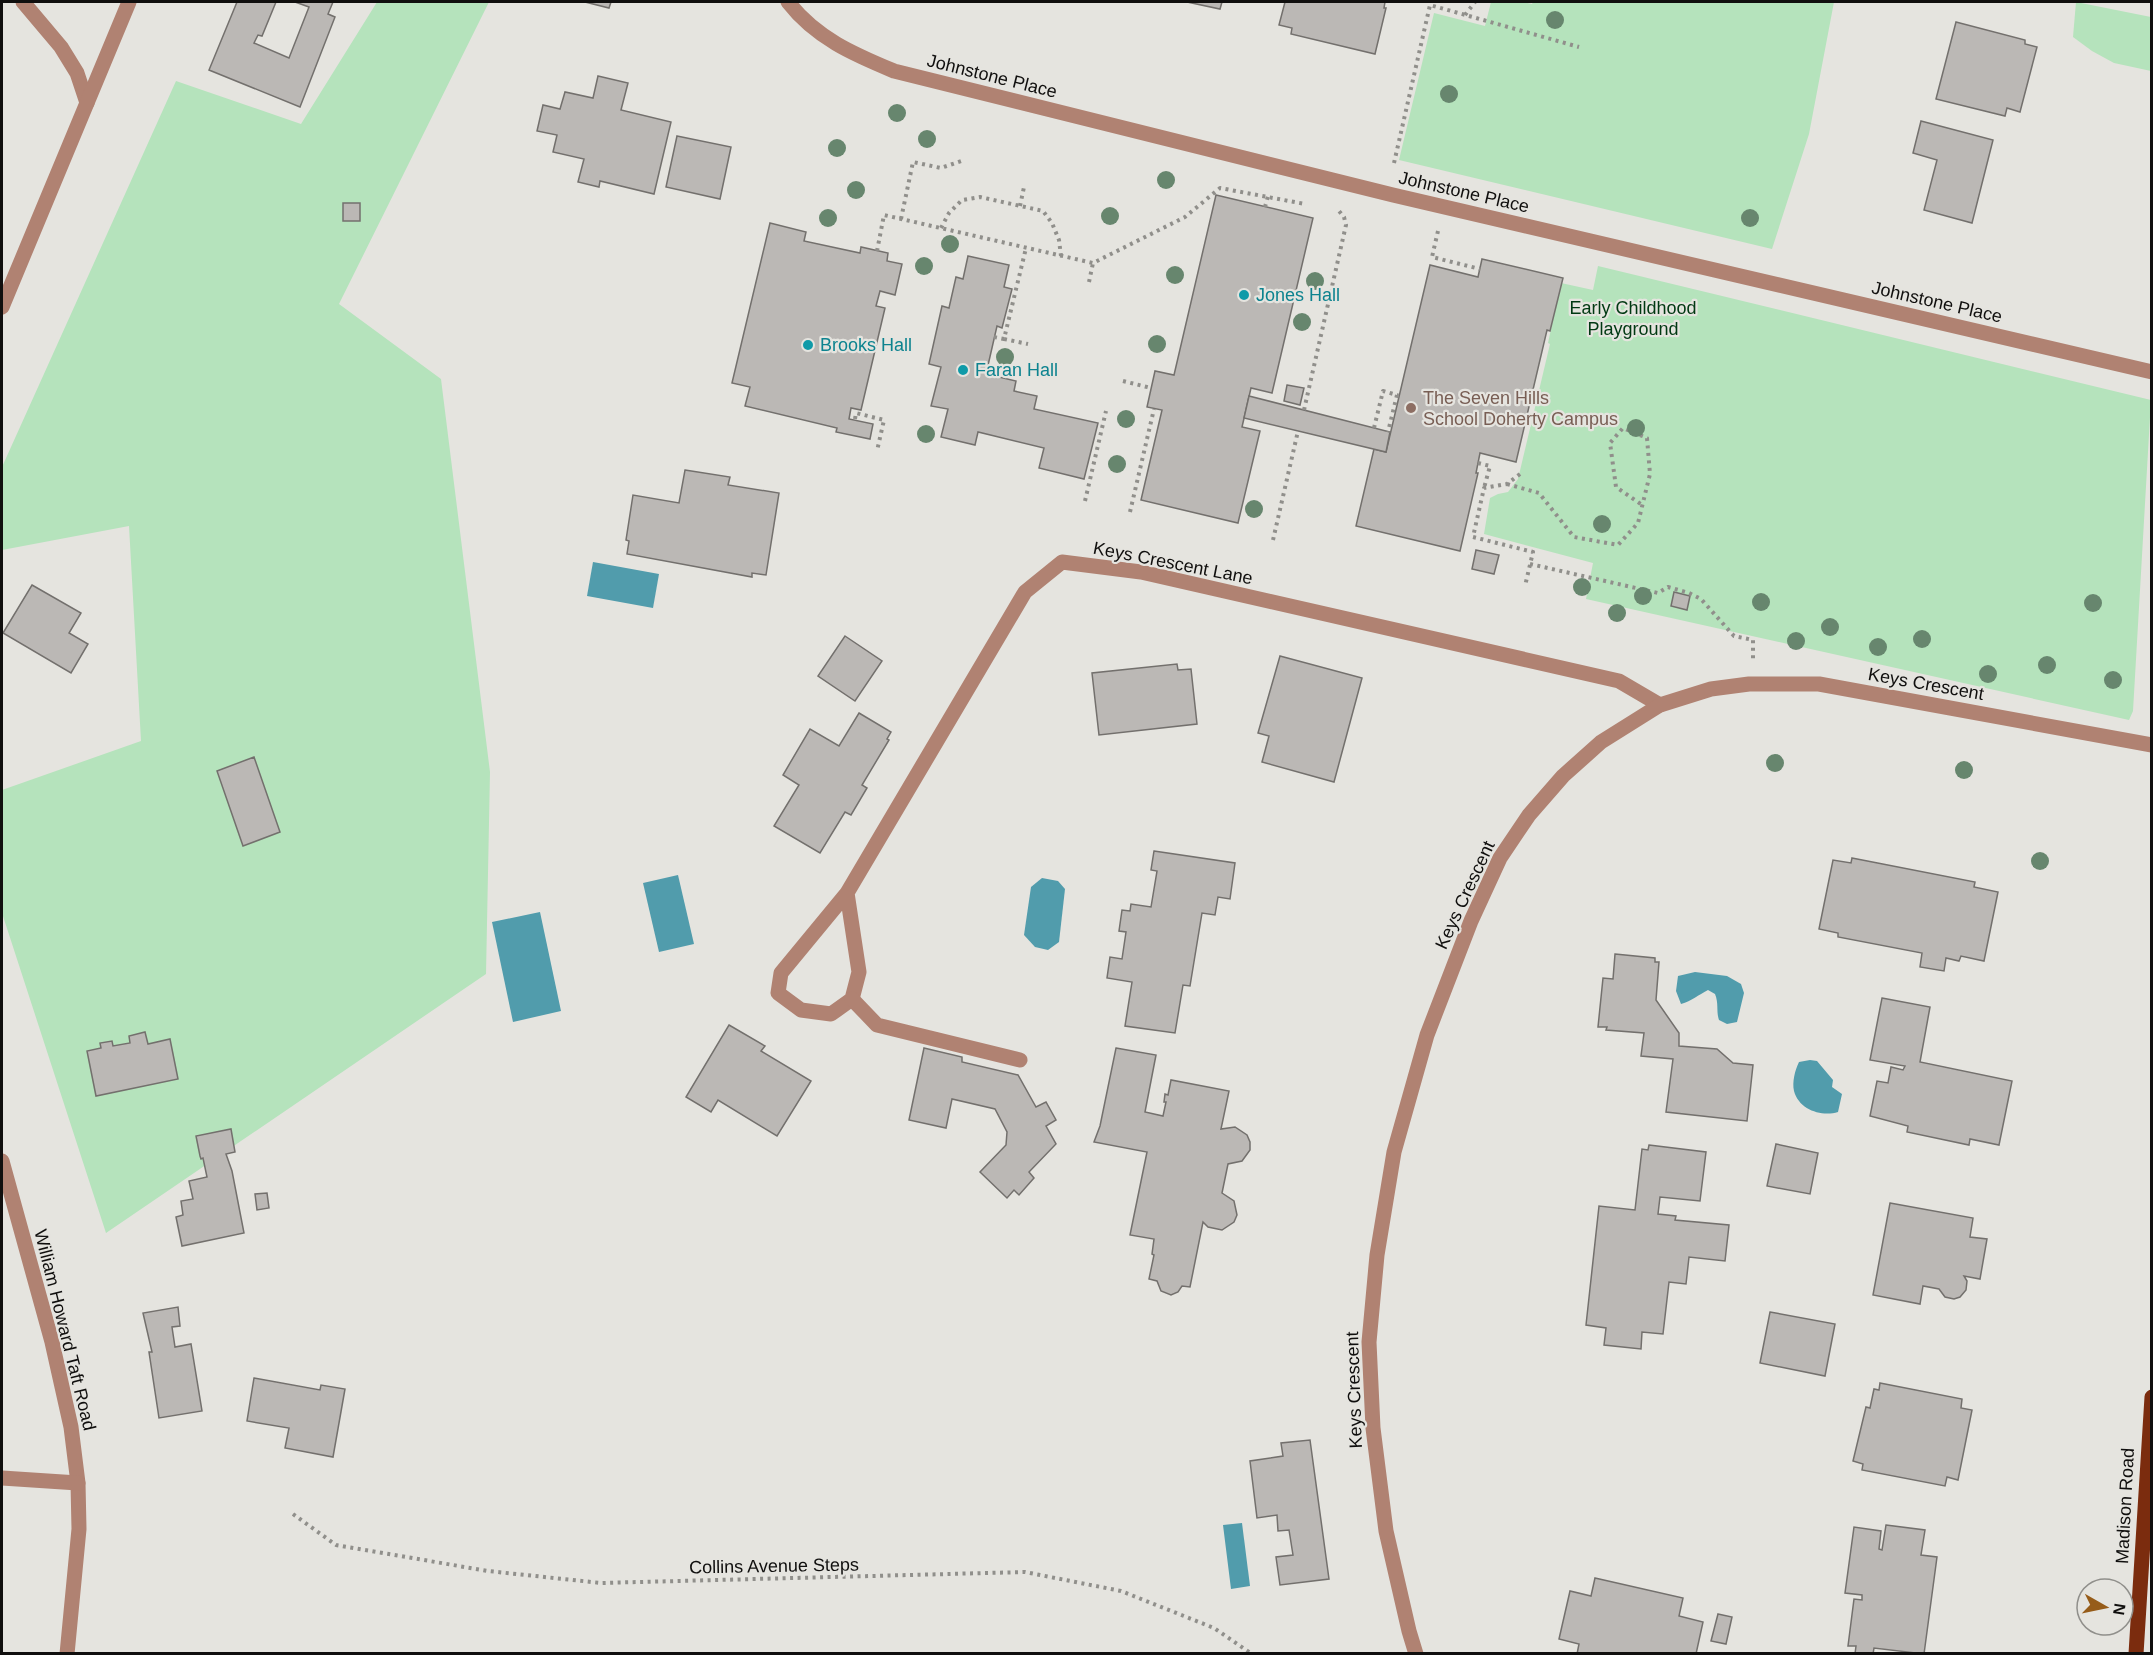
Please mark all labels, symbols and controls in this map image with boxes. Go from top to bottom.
street label: Johnstone Place [925,50,1059,102]
street label: Johnstone Place [1397,167,1531,217]
street label: Johnstone Place [1870,277,2004,327]
place label: Jones Hall [1256,285,1340,305]
marker: Jones Hall [1237,288,1251,302]
park label: Early Childhood Playground [1569,298,1697,339]
place label: Brooks Hall [820,335,912,355]
marker: Brooks Hall [801,338,815,352]
place label: Faran Hall [975,360,1058,380]
marker: Faran Hall [956,363,970,377]
place label: The Seven Hills School Doherty Campus [1423,388,1618,429]
marker: The Seven Hills School Doherty Campus [1404,401,1418,415]
street label: Keys Crescent Lane [1092,538,1254,588]
street label: Keys Crescent [1867,664,1985,704]
street label: Keys Crescent [1431,838,1499,952]
street label: William Howard Taft Road [30,1227,100,1433]
street label: Keys Crescent [1342,1331,1366,1449]
street label: Madison Road [2112,1448,2138,1564]
street label: Collins Avenue Steps [689,1555,859,1577]
north arrow [2075,1577,2135,1637]
text: N [2110,1602,2129,1616]

